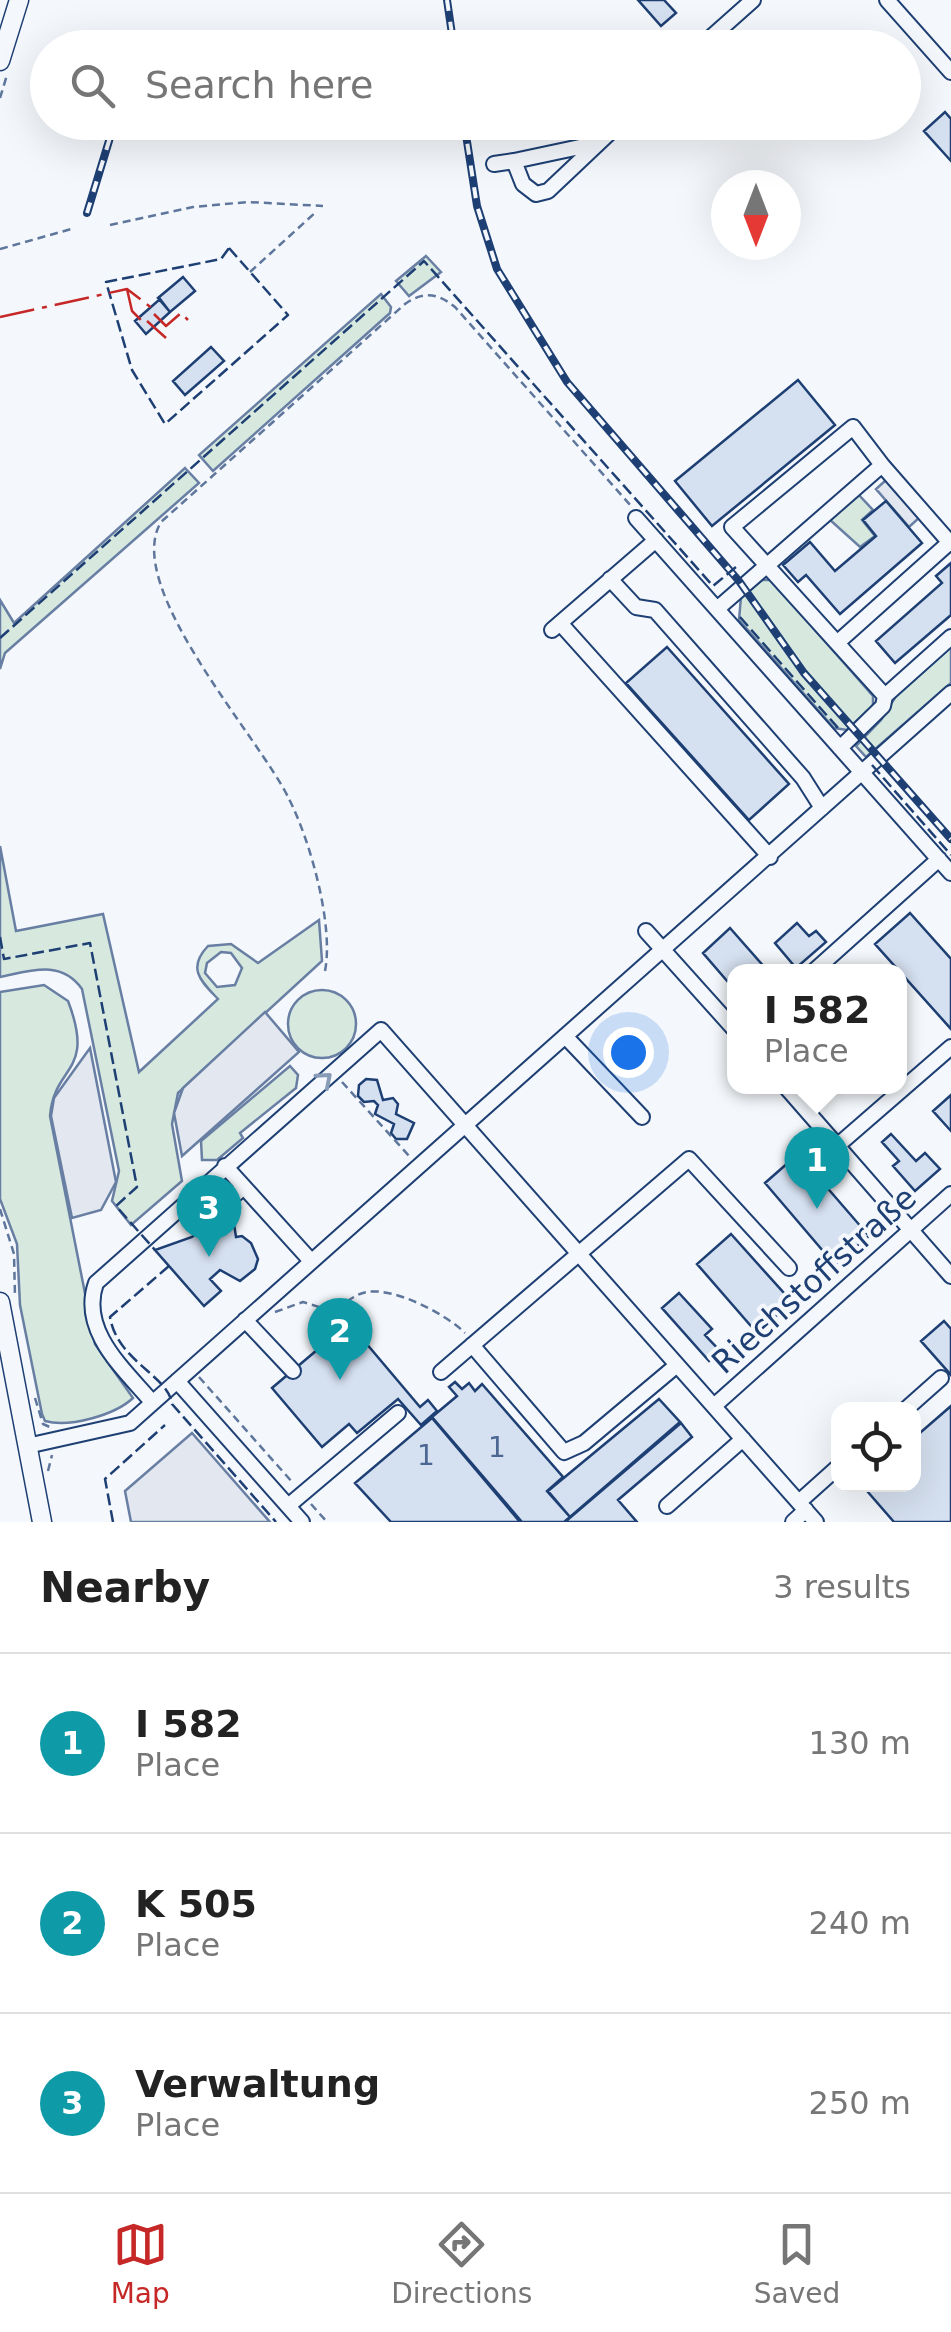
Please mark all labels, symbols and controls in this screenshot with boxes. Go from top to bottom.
search box [30,30,921,140]
icon: search [65,58,120,113]
text: Search here [145,63,373,107]
north arrow [711,170,801,260]
popup [727,964,907,1094]
text: I 582 [764,988,870,1032]
your location [603,1027,654,1078]
text: Place [764,1032,849,1070]
one-way arrow [313,1073,332,1091]
pin: 1 [784,1126,850,1209]
pin: 3 [176,1174,242,1257]
street label: Riechstoffstraße [704,1178,924,1382]
pin: 2 [308,1298,372,1380]
map controls [831,1402,921,1492]
button: locate [831,1402,921,1492]
house number: 1 [488,1431,506,1464]
house number: 1 [417,1439,435,1472]
text: Nearby [40,1563,210,1612]
text: 3 results [773,1568,911,1606]
text: I 582 [135,1702,242,1746]
text: 1 [61,1724,84,1762]
text: 130 m [809,1724,911,1762]
text: Place [135,1746,220,1784]
text: K 505 [135,1882,257,1926]
text: 2 [61,1904,84,1942]
text: 240 m [809,1904,911,1942]
text: Place [135,1926,220,1964]
text: Verwaltung [135,2062,380,2106]
text: 3 [61,2084,84,2122]
text: 250 m [809,2084,911,2122]
text: Place [135,2106,220,2144]
tab: Map [111,2217,170,2310]
tab: Directions [391,2217,532,2310]
tab: Saved [754,2217,840,2310]

